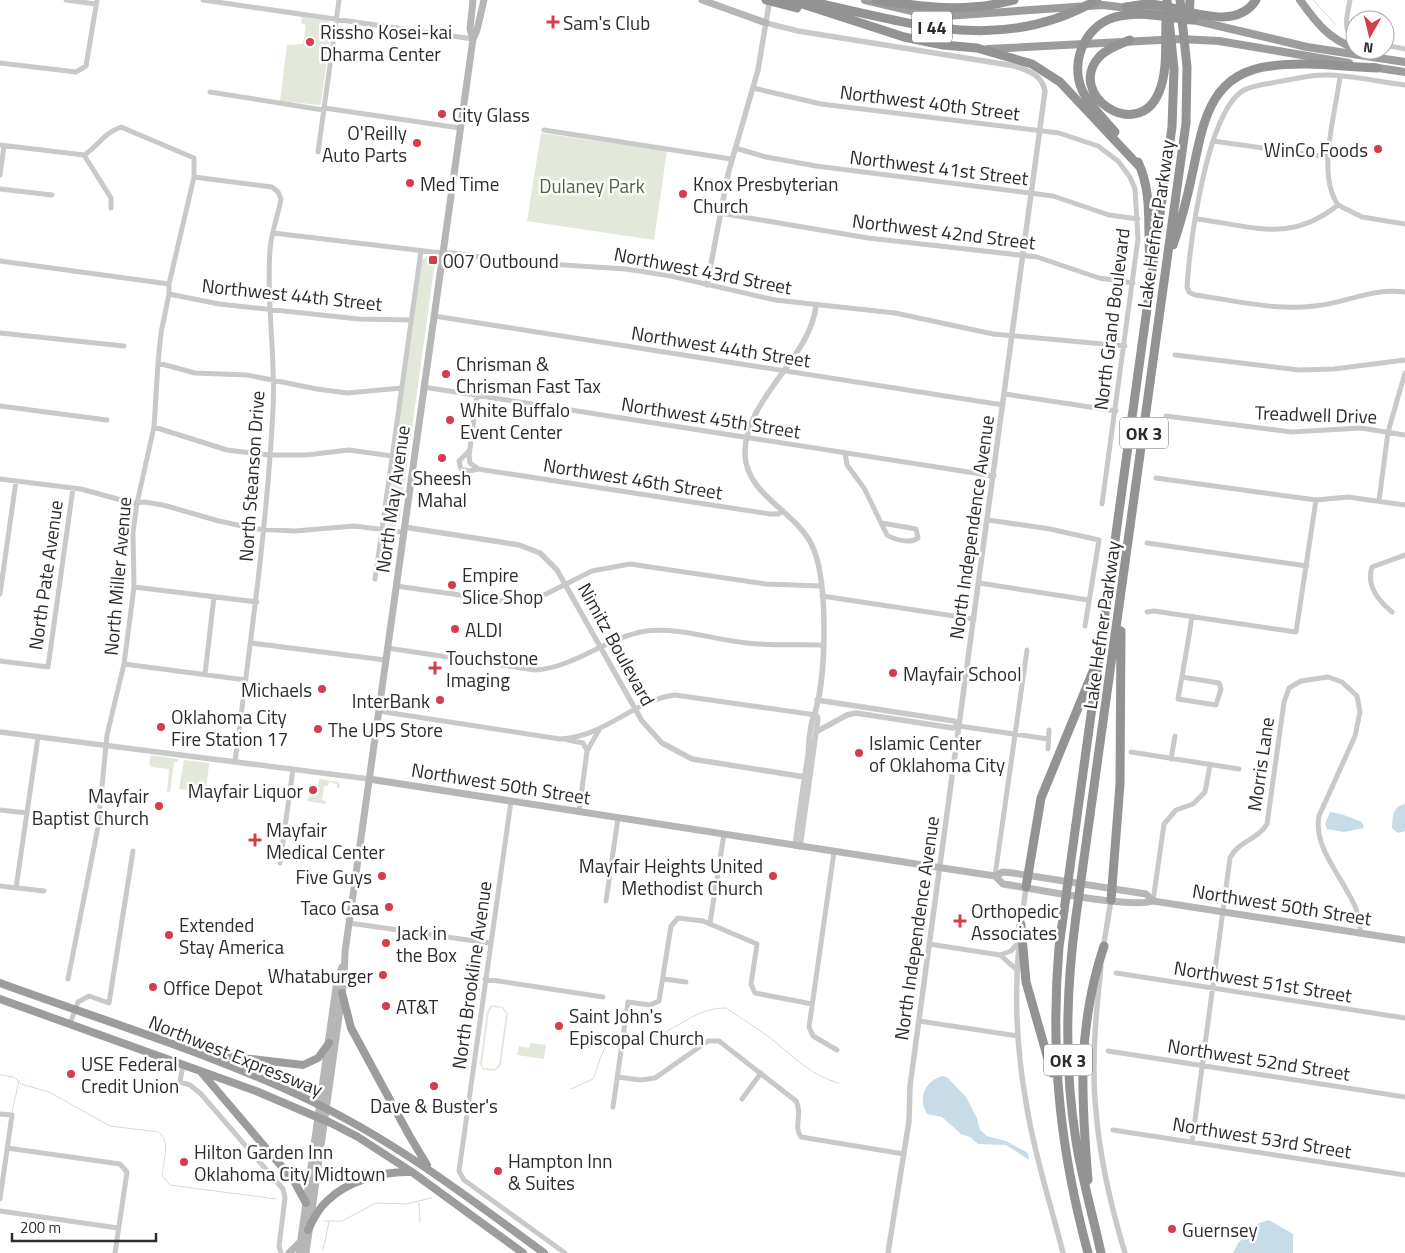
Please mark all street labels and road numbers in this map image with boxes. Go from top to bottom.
road number: I 44 [912,12,952,42]
street label: Northwest 40th Street [838,77,1022,127]
street label: Lake Hefner Parkway [1129,138,1181,310]
street label: Northwest 41st Street [848,142,1030,192]
street label: Northwest 42nd Street [851,205,1038,257]
street label: North Grand Boulevard [1085,226,1137,412]
street label: Northwest 43rd Street [612,239,795,302]
street label: Northwest 44th Street [200,270,384,318]
street label: Northwest 44th Street [629,318,813,375]
street label: Northwest 45th Street [619,389,803,446]
street label: North Steanson Drive [231,390,271,562]
street label: Treadwell Drive [1254,397,1378,431]
street label: North Independence Avenue [941,413,1001,641]
road number: OK 3 [1120,418,1168,448]
street label: North May Avenue [367,423,417,575]
street label: Northwest 46th Street [541,450,725,507]
street label: North Miller Avenue [96,495,138,657]
street label: North Pate Avenue [20,498,70,652]
street label: Lake Hefner Parkway [1075,539,1127,711]
street label: Nimitz Boulevard [571,577,663,711]
street label: Morris Lane [1239,715,1281,813]
street label: Northwest 50th Street [409,755,593,812]
street label: North Independence Avenue [886,814,946,1042]
street label: Northwest 50th Street [1190,876,1374,933]
street label: North Brookline Avenue [443,879,499,1071]
street label: Northwest 51st Street [1172,953,1354,1009]
street label: Northwest Expressway [145,1007,327,1103]
street label: Northwest 52nd Street [1166,1030,1353,1088]
road number: OK 3 [1044,1044,1092,1076]
street label: Northwest 53rd Street [1171,1109,1354,1165]

